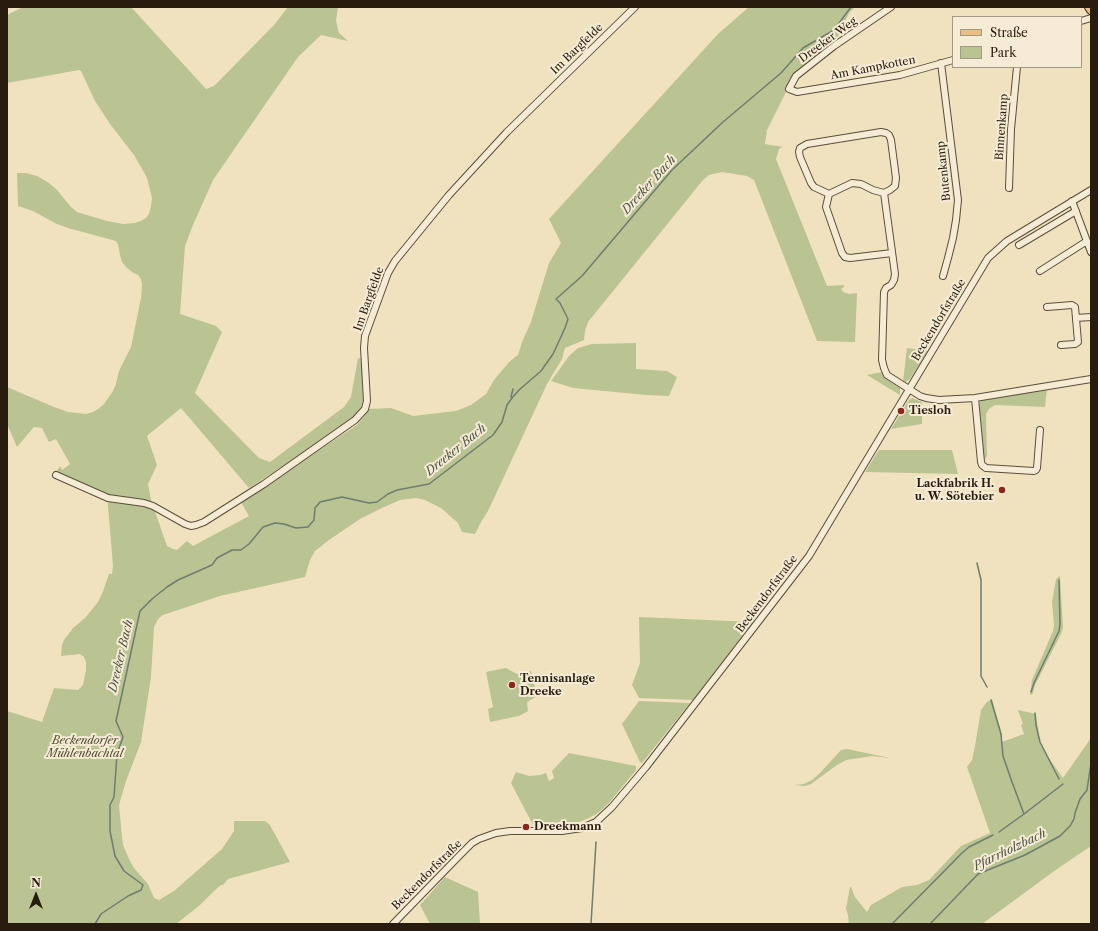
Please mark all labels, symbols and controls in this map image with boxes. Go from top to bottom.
street label: Dreeker Weg [796,15,860,65]
legend [952,16,1082,68]
street label: Im Bargfelde [548,21,606,77]
text: Straße [990,25,1028,40]
text: Park [990,45,1016,60]
street label: Am Kampkotten [829,53,917,83]
street label: Binnenkamp [993,93,1011,161]
street label: Butenkamp [934,140,954,202]
water label: Dreeker Bach [619,153,679,217]
street label: Im Bargfelde [351,265,387,333]
street label: Beckendorfstraße [909,277,969,363]
place label: Tiesloh [909,404,951,418]
marker: Tiesloh [896,406,906,416]
water label: Dreeker Bach [423,421,489,479]
place label: Lackfabrik H. u. W. Sötebier [915,477,994,503]
marker: Lackfabrik H. u. W. Sötebier [997,485,1007,495]
street label: Beckendorfstraße [734,553,800,635]
water label: Dreeker Bach [106,618,136,694]
place label: Tennisanlage Dreeke [520,672,595,698]
marker: Tennisanlage Dreeke [507,680,517,690]
park label: Beckendorfer Mühlenbachtal [47,734,123,760]
place label: Dreekmann [534,820,602,834]
marker: Dreekmann [521,822,531,832]
water label: Pfarrholzbach [971,826,1049,874]
street label: Beckendorfstraße [389,837,465,913]
north arrow [16,875,56,915]
text: N [31,876,41,890]

